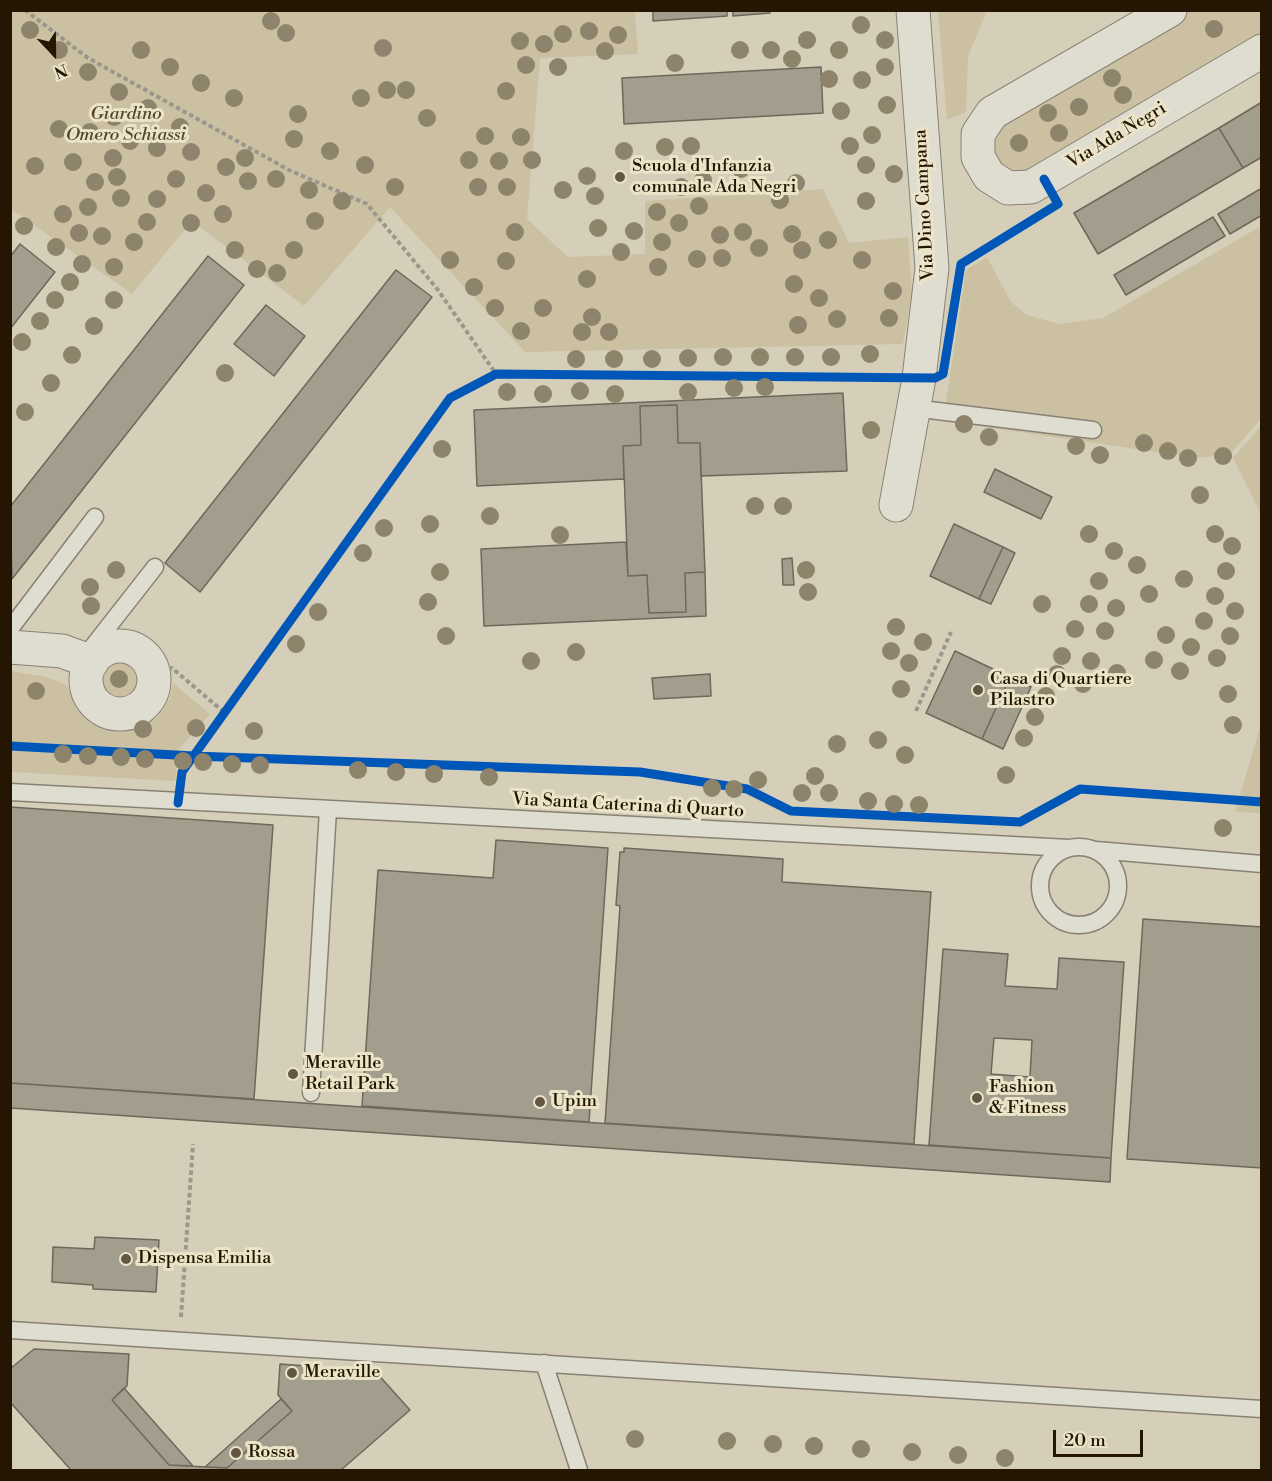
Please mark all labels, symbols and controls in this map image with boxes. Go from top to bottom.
north arrow [24,24,84,84]
text: N [51,59,70,82]
street label: Via Ada Negri [1064,98,1170,174]
park label: Giardino Omero Schiassi [66,104,186,146]
street label: Via Dino Campana [910,129,940,281]
place label: Scuola d'Infanzia comunale Ada Negri [632,156,796,198]
marker: Scuola d'Infanzia comunale Ada Negri [613,170,627,184]
place label: Casa di Quartiere Pilastro [990,669,1132,712]
marker: Casa di Quartiere Pilastro [971,683,985,697]
street label: Via Santa Caterina di Quarto [511,789,745,823]
place label: Meraville Retail Park [305,1053,395,1096]
marker: Meraville Retail Park [286,1067,300,1081]
place label: Fashion & Fitness [989,1077,1066,1120]
place label: Upim [552,1091,597,1113]
marker: Fashion & Fitness [970,1091,984,1105]
marker: Upim [533,1095,547,1109]
place label: Dispensa Emilia [138,1248,271,1270]
marker: Dispensa Emilia [119,1252,133,1266]
place label: Meraville [304,1362,380,1384]
marker: Meraville [285,1366,299,1380]
scale bar [1056,1418,1146,1456]
text: 20 m [1064,1429,1106,1452]
place label: Rossa [248,1442,295,1464]
marker: Rossa [229,1446,243,1460]

